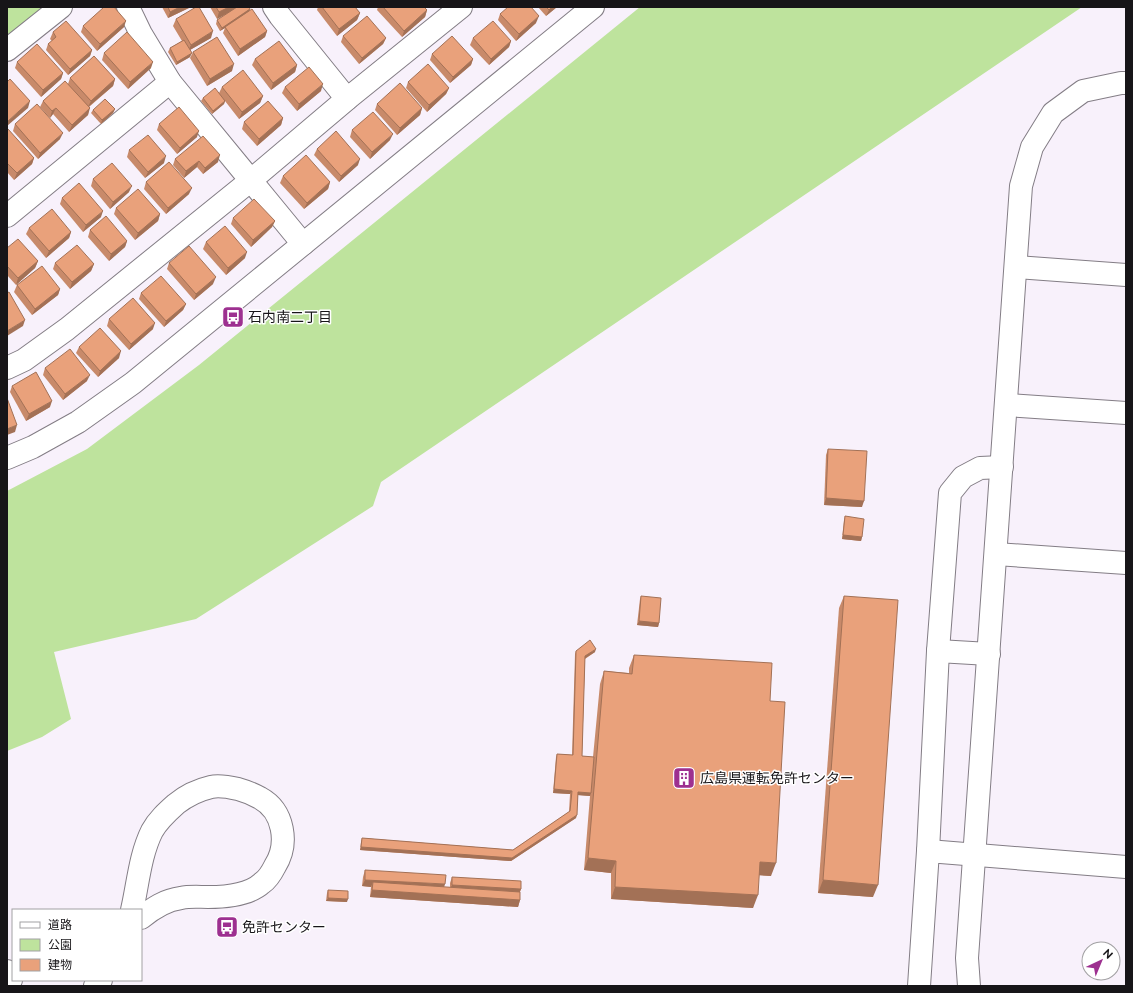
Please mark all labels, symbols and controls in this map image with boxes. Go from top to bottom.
bus stop icon: 石内南二丁目 [220,304,246,330]
place label: 石内南二丁目 [248,309,332,325]
building icon: 広島県運転免許センター [671,765,697,791]
place label: 広島県運転免許センター [700,770,854,786]
legend [12,909,142,981]
bus stop icon: 免許センター [214,914,240,940]
text: 道路 [48,918,72,932]
place label: 免許センター [242,919,326,935]
text: 公園 [48,938,72,952]
north arrow [1081,941,1121,981]
text: N [1100,947,1115,962]
text: 建物 [48,958,72,972]

